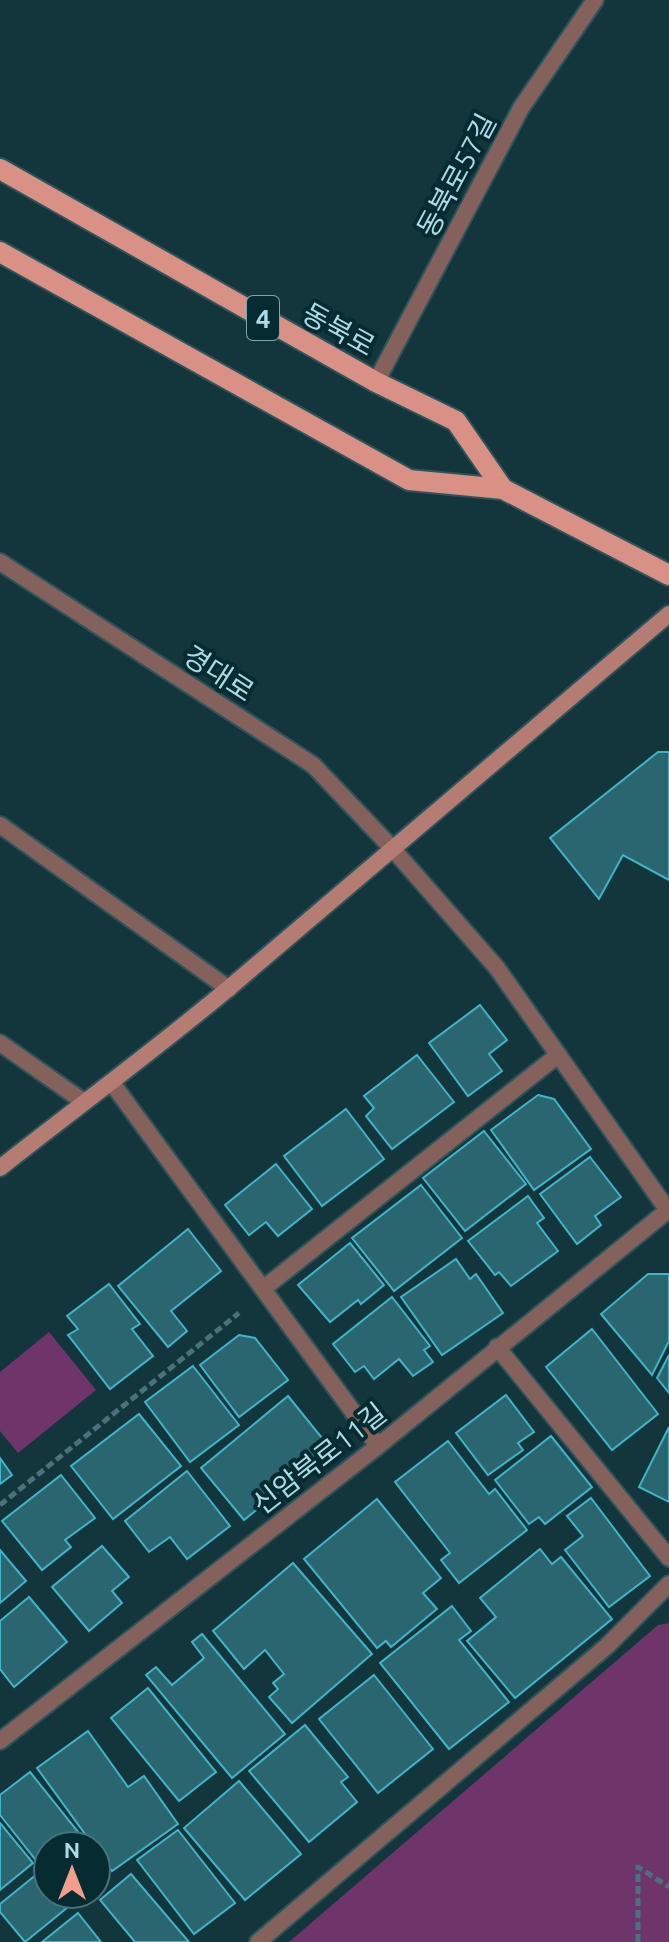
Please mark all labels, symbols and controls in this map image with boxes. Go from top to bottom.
street label: 동북로57길 [411,108,501,242]
road number: 4 [247,296,279,340]
street label: 동북로 [298,297,380,361]
street label: 경대로 [178,639,260,707]
street label: 신암북로11길 [246,1396,392,1520]
north arrow [32,1830,112,1910]
text: N [64,1837,80,1862]

